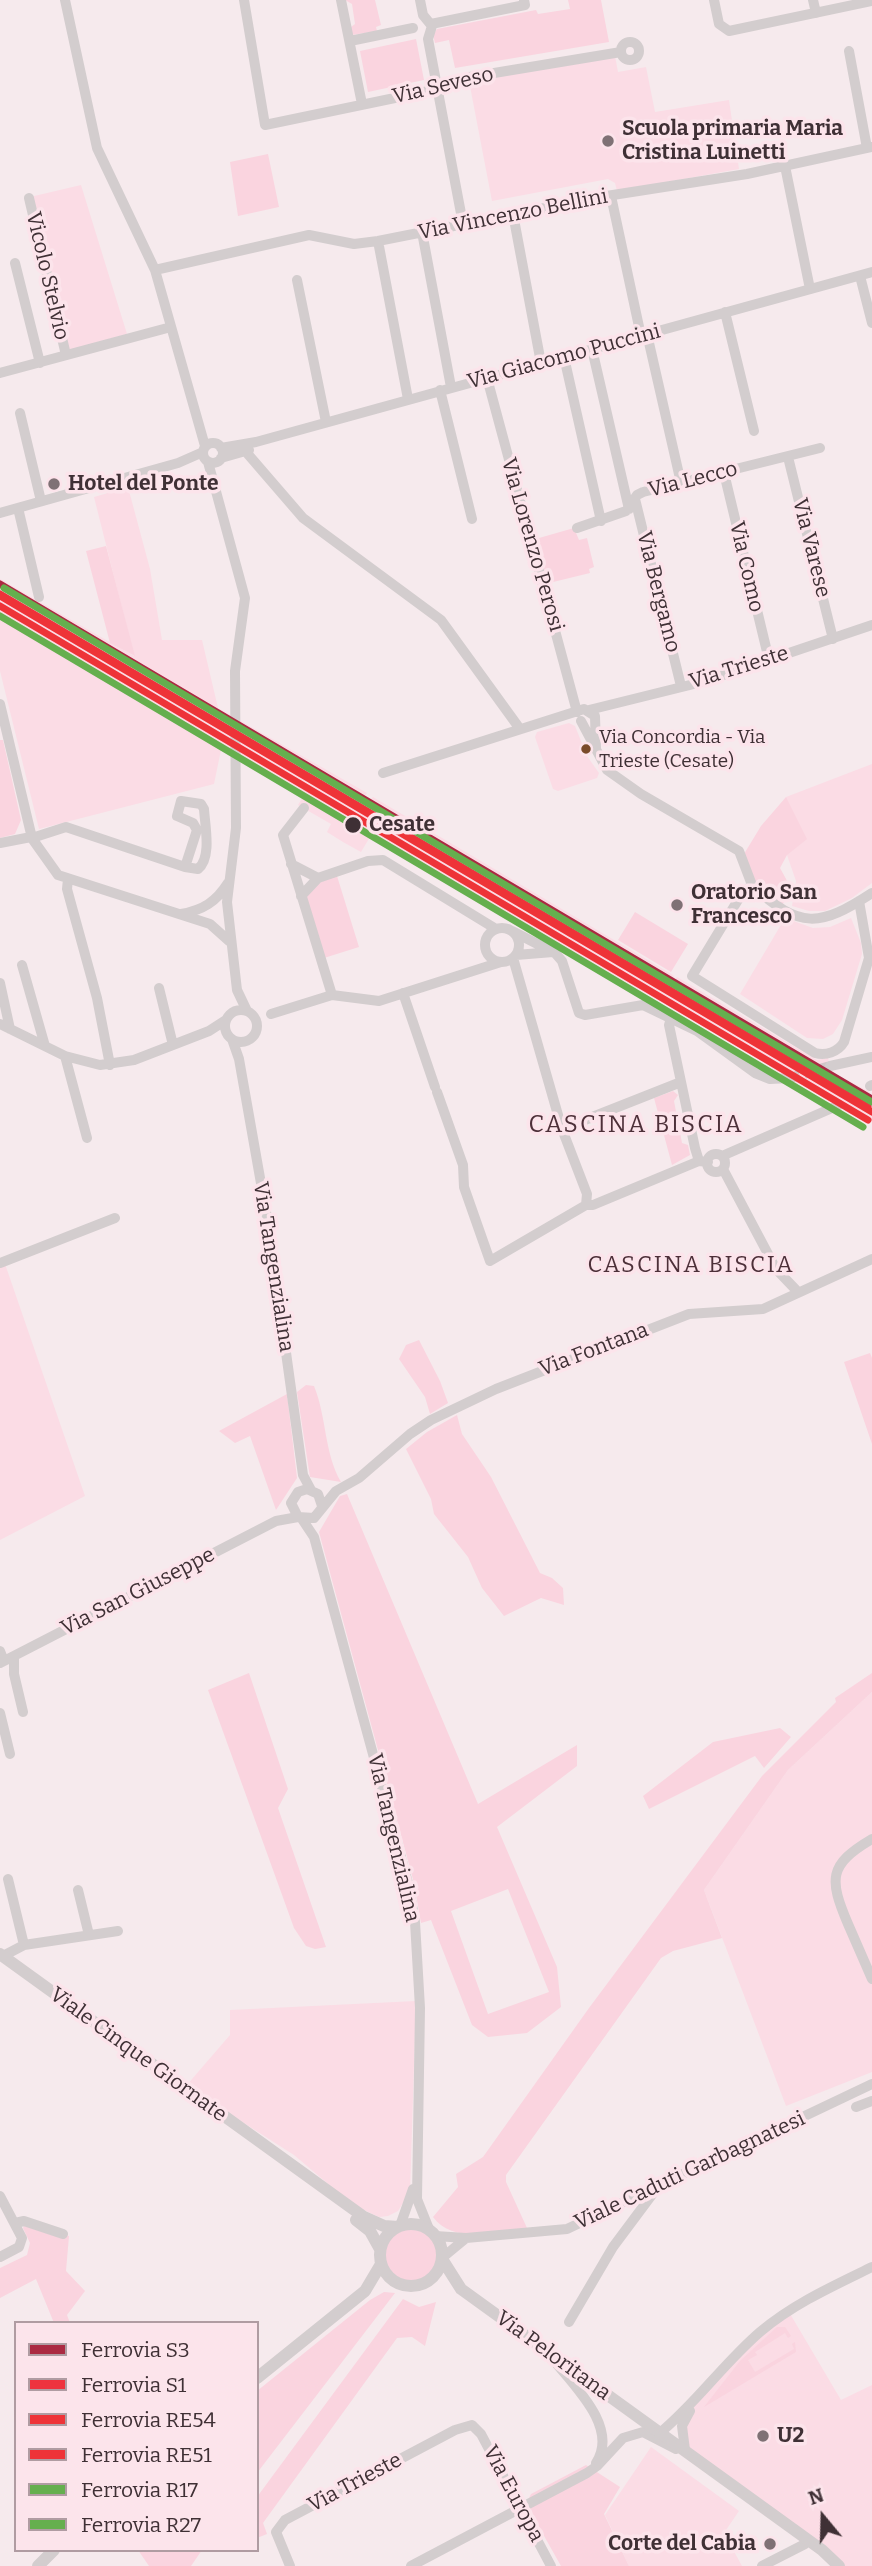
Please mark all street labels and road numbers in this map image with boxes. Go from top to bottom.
street label: Via Seveso [390,62,496,110]
street label: Via Vincenzo Bellini [416,184,610,246]
street label: Vicolo Stelvio [20,209,74,343]
street label: Via Giacomo Puccini [465,319,663,395]
street label: Via Lorenzo Perosi [495,455,569,635]
street label: Via Lecco [646,457,740,503]
street label: Via Varese [787,496,835,600]
street label: Via Como [723,519,769,615]
street label: Via Bergamo [631,529,685,655]
street label: Via Trieste [686,641,792,695]
street label: Via Tangenzialina [247,1180,299,1354]
street label: Via Fontana [536,1318,652,1382]
street label: Via San Giuseppe [57,1542,219,1642]
street label: Via Tangenzialina [361,1751,425,1925]
street label: Viale Cinque Giornate [45,1982,231,2128]
street label: Viale Caduti Garbagnatesi [571,2106,809,2236]
street label: Via Peloritana [491,2306,615,2406]
street label: Via Europa [477,2441,549,2547]
street label: Via Trieste [304,2448,406,2518]

